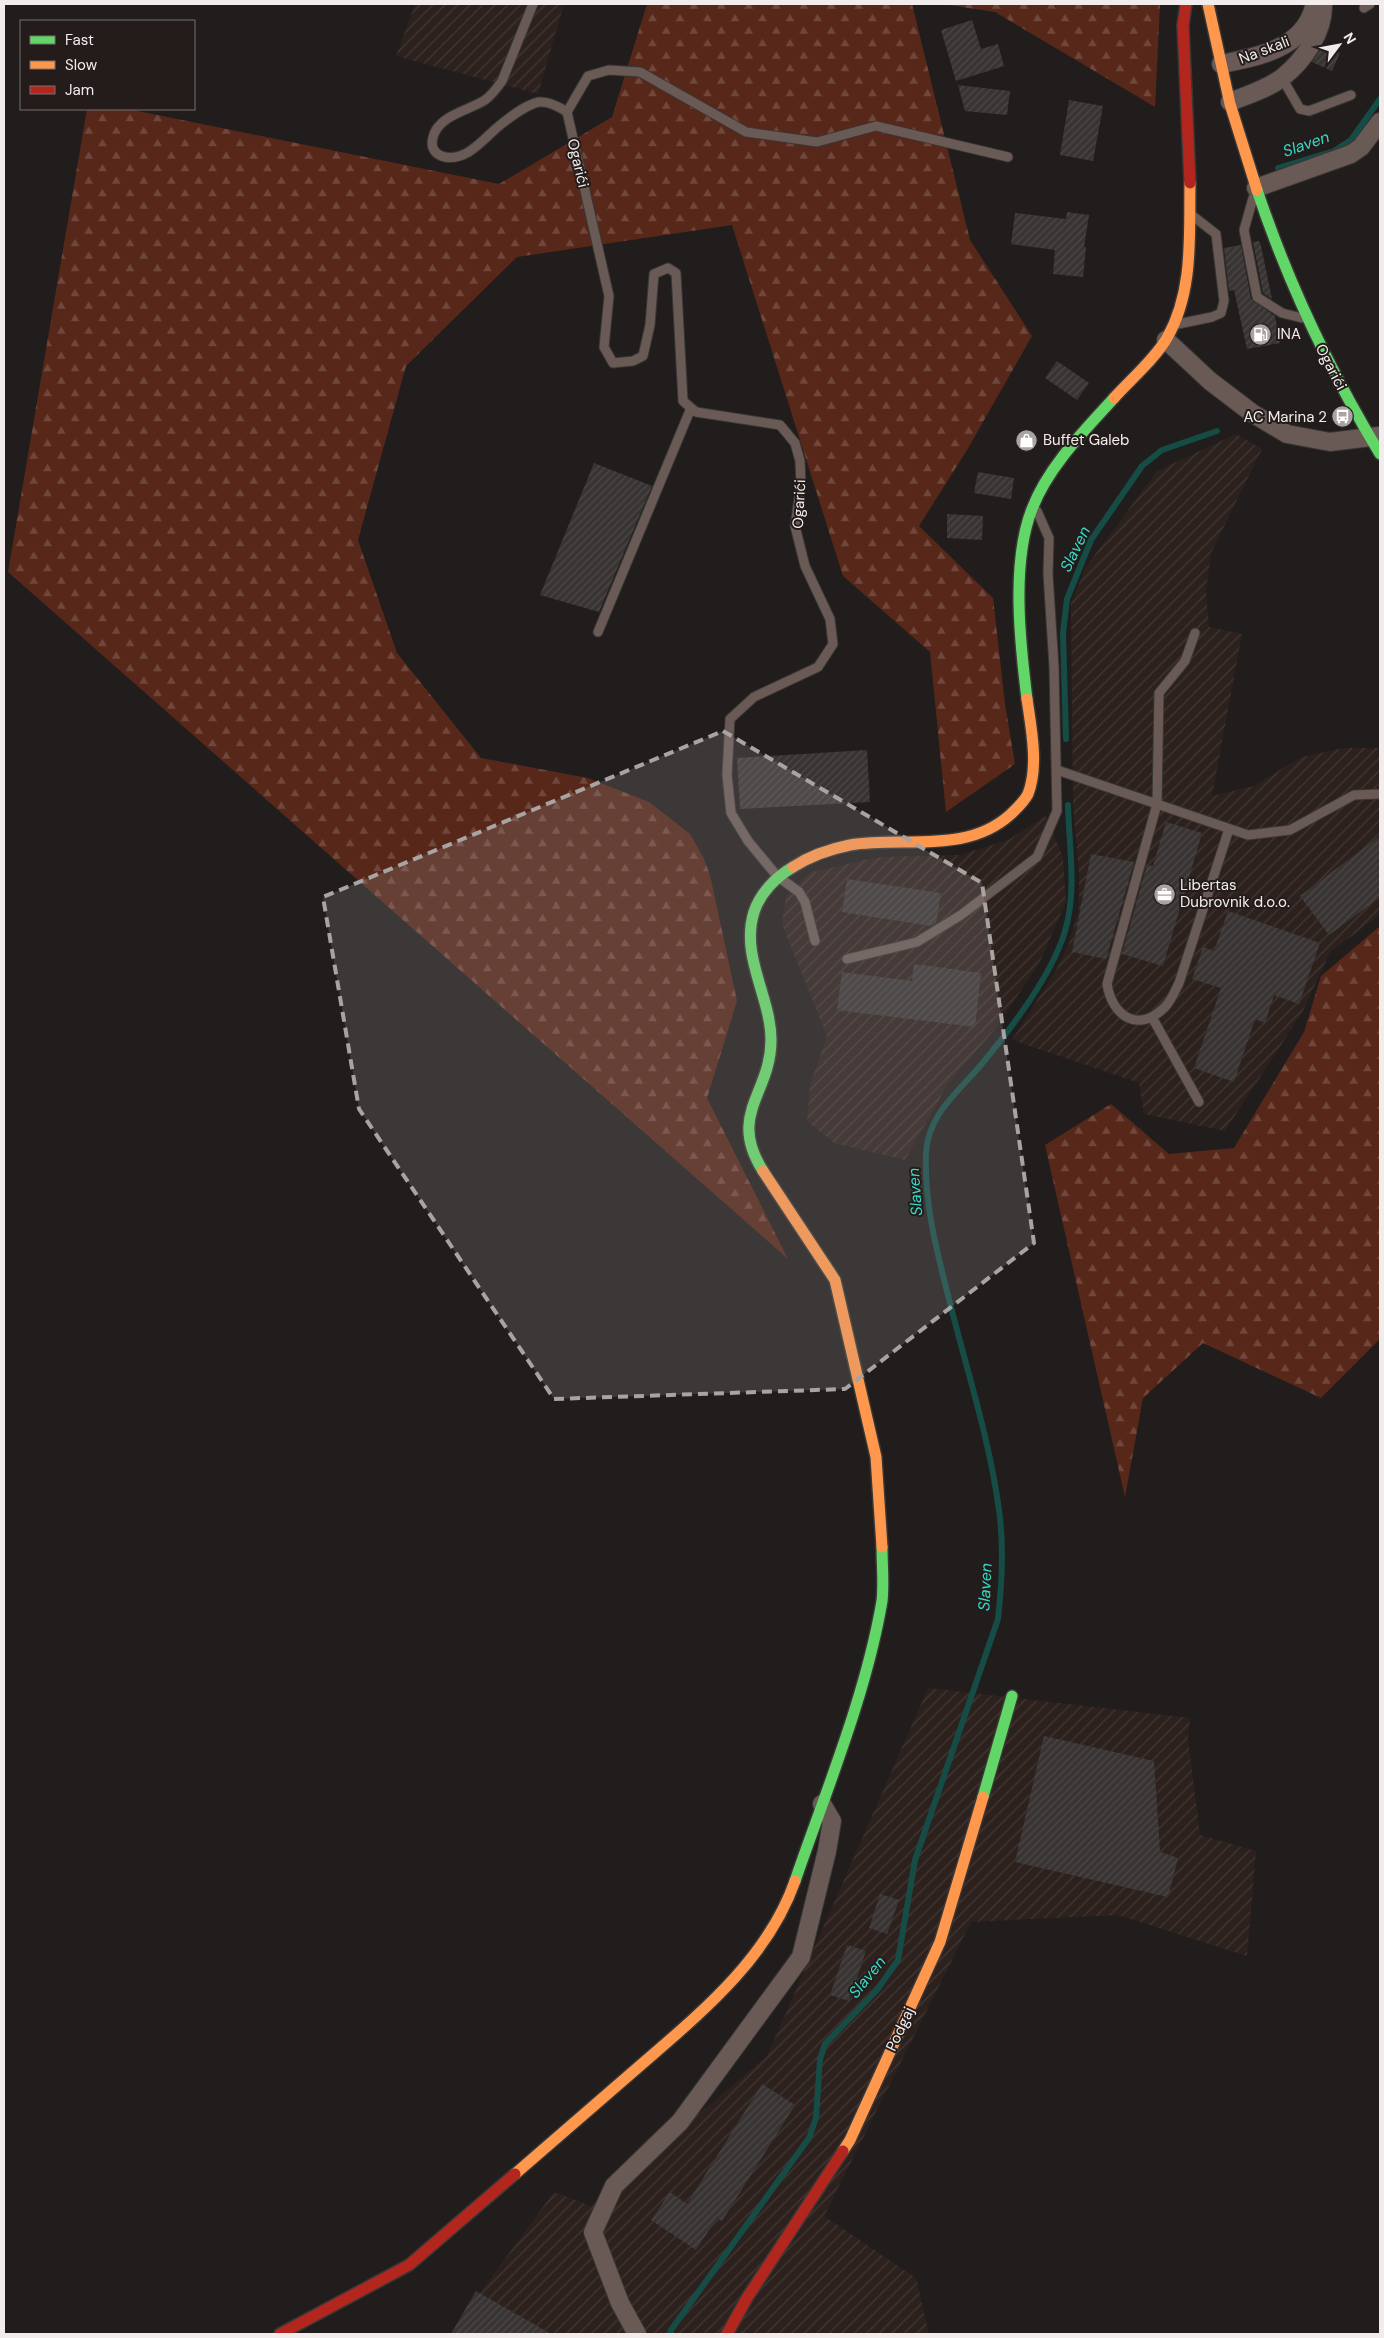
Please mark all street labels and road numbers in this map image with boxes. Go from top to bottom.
street label: Na skali [1236,31,1292,69]
street label: Ogarići [563,137,593,189]
street label: Ogarići [1311,340,1351,394]
street label: Ogarići [788,479,810,529]
street label: Podgaj [881,2004,919,2054]

